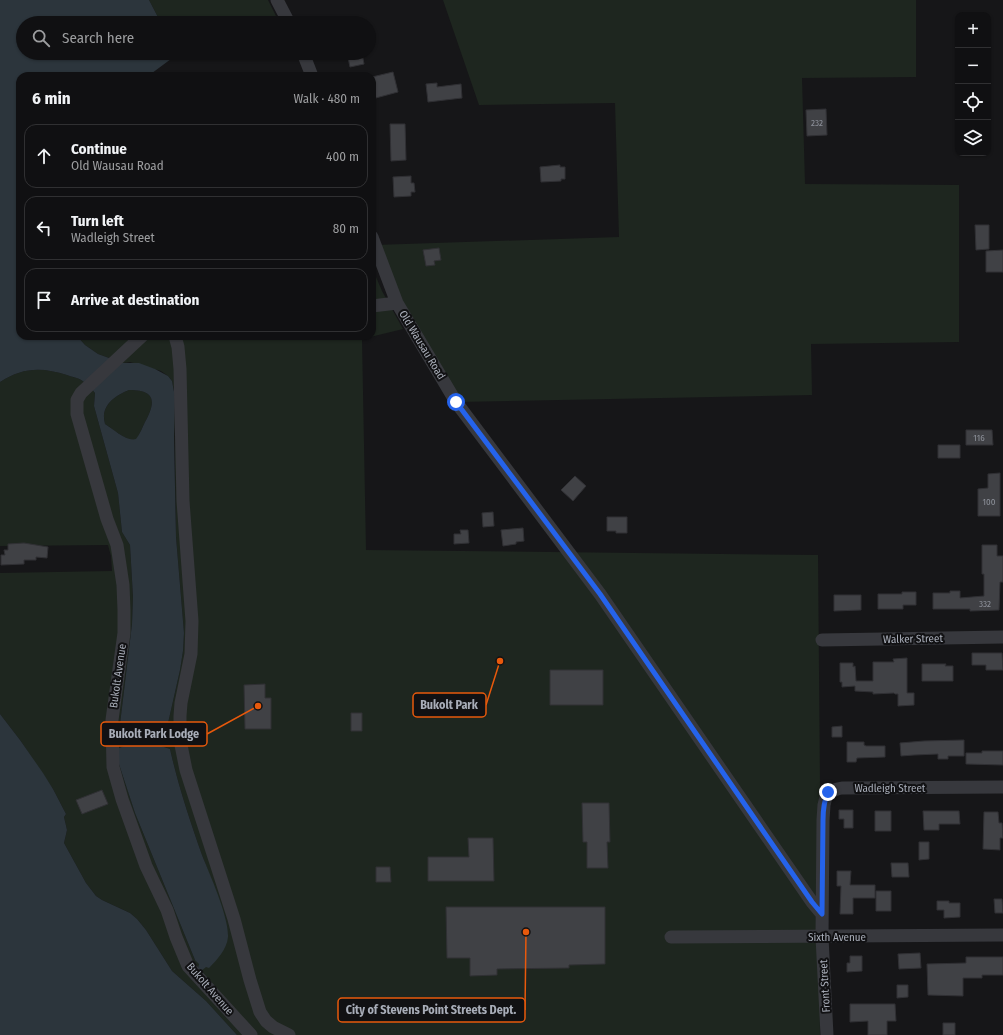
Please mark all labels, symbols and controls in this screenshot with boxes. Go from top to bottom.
map controls [955,12,991,156]
button: + [955,12,991,48]
search box [16,16,376,60]
icon: search [30,27,52,49]
text: Search here [62,29,134,47]
button: − [955,48,991,84]
button: locate [955,84,991,120]
text: 6 min [32,88,71,109]
text: Walk · 480 m [293,91,360,106]
house number: 232 [811,118,823,128]
button: layers [955,120,991,156]
text: Continue [71,140,127,158]
icon: ahead [33,145,55,167]
text: 400 m [326,149,359,164]
text: Old Wausau Road [71,158,164,173]
text: Turn left [71,212,124,230]
icon: left [33,217,55,239]
text: 80 m [333,221,359,236]
text: Wadleigh Street [71,230,155,245]
icon: arrive [33,289,55,311]
text: Arrive at destination [71,291,199,309]
street label: Old Wausau Road [396,308,448,382]
route start [447,393,465,411]
house number: 116 [973,433,985,443]
house number: 100 [983,497,996,507]
house number: 332 [979,599,991,609]
street label: Walker Street [883,632,944,646]
street label: Bukolt Avenue [107,643,129,709]
callout: Bukolt Park [413,693,486,717]
text: Bukolt Park [420,698,479,712]
callout: Bukolt Park Lodge [101,722,207,746]
text: Bukolt Park Lodge [109,727,199,741]
street label: Wadleigh Street [855,782,926,795]
route end [819,783,837,801]
street label: Sixth Avenue [808,931,866,944]
street label: Front Street [817,959,833,1013]
street label: Bukolt Avenue [184,960,236,1018]
callout: City of Stevens Point Streets Dept. [338,998,525,1022]
text: City of Stevens Point Streets Dept. [346,1003,517,1017]

